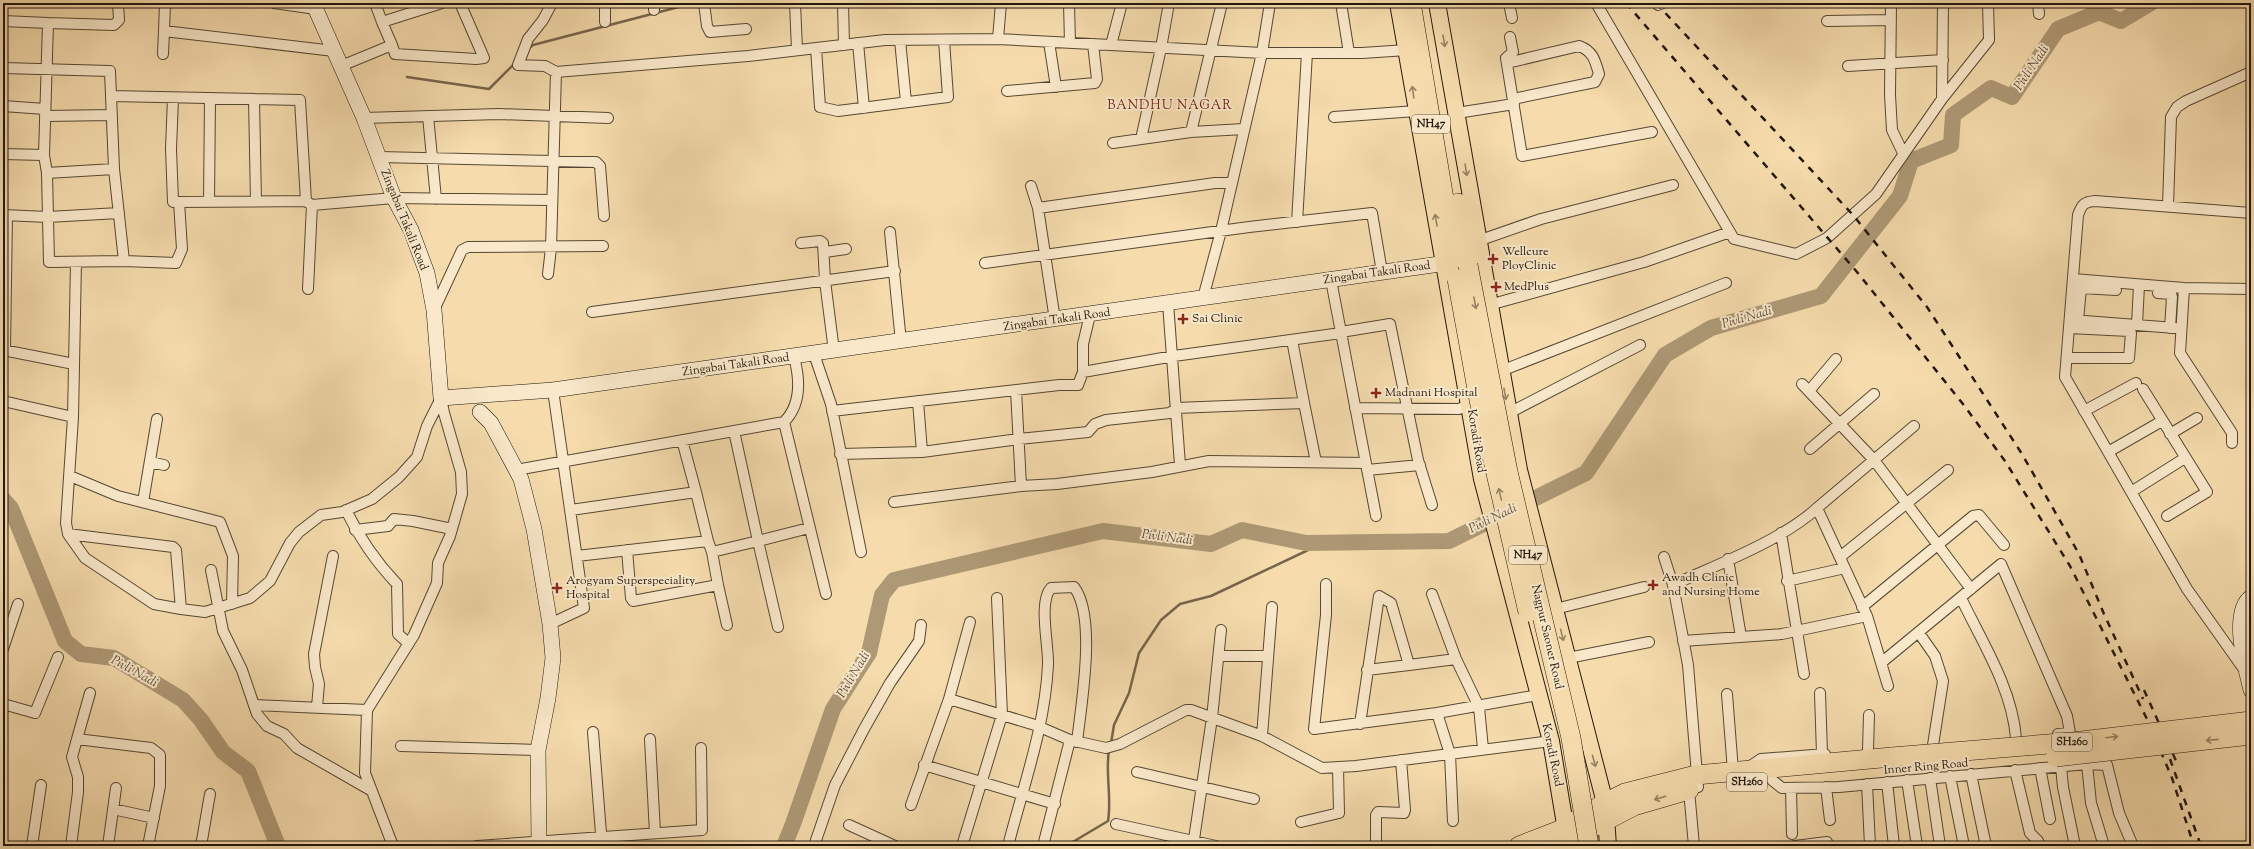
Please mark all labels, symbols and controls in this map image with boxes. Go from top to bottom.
one-way arrow [1440,35,1448,48]
water label: Pivli Nadi [2010,42,2054,94]
one-way arrow [1409,86,1417,99]
district label: BANDHU NAGAR [1107,97,1233,115]
road number: NH47 [1412,115,1450,133]
one-way arrow [1462,163,1470,176]
street label: Zingabai Takali Road [375,167,433,274]
one-way arrow [1432,214,1440,227]
place label: Wellcure PloyClinic [1502,243,1557,275]
marker: Wellcure PloyClinic [1487,253,1499,265]
street label: Zingabai Takali Road [1322,257,1432,289]
place label: MedPlus [1504,278,1549,296]
marker: MedPlus [1491,282,1501,292]
one-way arrow [1472,296,1480,309]
water label: Pivli Nadi [1720,302,1774,334]
street label: Zingabai Takali Road [1002,304,1112,336]
place label: Sai Clinic [1192,310,1244,328]
marker: Sai Clinic [1177,313,1189,325]
street label: Zingabai Takali Road [681,349,791,381]
place label: Madnani Hospital [1385,384,1478,402]
marker: Madnani Hospital [1370,387,1382,399]
one-way arrow [1501,387,1509,400]
street label: Koradi Road [1462,408,1490,474]
one-way arrow [1495,488,1503,501]
water label: Pivli Nadi [1466,500,1520,538]
water label: Pivli Nadi [1141,526,1193,550]
road number: NH47 [1509,546,1547,564]
place label: Awadh Clinic and Nursing Home [1662,569,1760,601]
place label: Arogyam Superspeciality Hospital [566,572,695,604]
marker: Awadh Clinic and Nursing Home [1647,579,1659,591]
marker: Arogyam Superspeciality Hospital [551,582,563,594]
street label: Nagpur Saoner Road [1526,583,1568,691]
one-way arrow [1558,628,1566,641]
water label: Pivli Nadi [833,648,875,702]
water label: Pivli Nadi [107,652,161,692]
street label: Koradi Road [1537,722,1568,789]
road number: SH260 [2052,733,2092,751]
one-way arrow [2105,734,2118,741]
one-way arrow [2206,736,2219,743]
one-way arrow [1591,754,1598,767]
street label: Inner Ring Road [1883,754,1969,780]
road number: SH260 [1727,773,1767,791]
one-way arrow [1654,795,1667,802]

